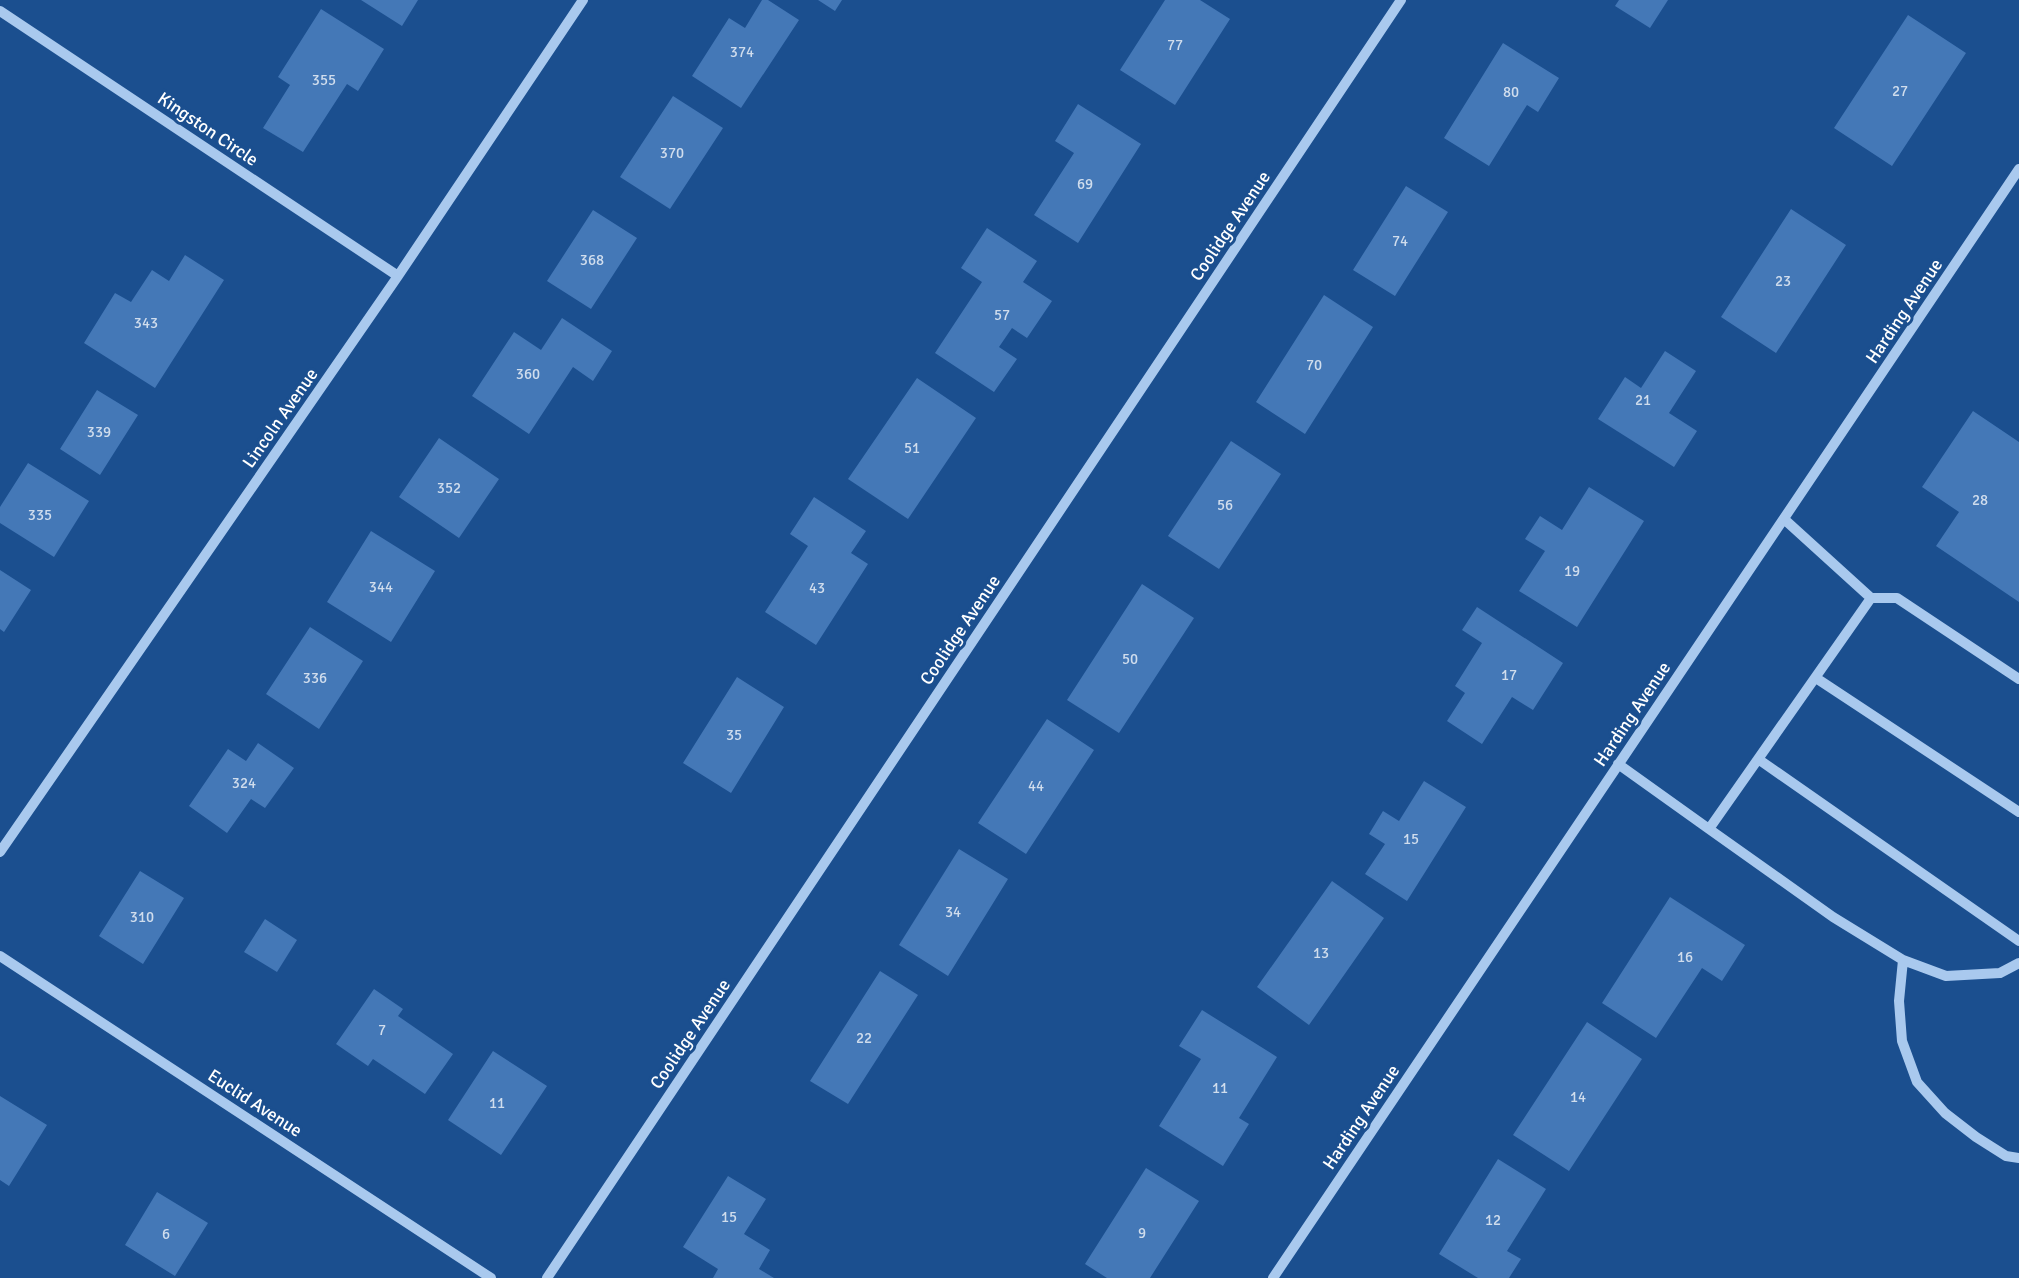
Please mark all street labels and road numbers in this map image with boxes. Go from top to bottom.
street label: Kingston Circle [153,87,263,171]
street label: Coolidge Avenue [1185,167,1275,285]
street label: Harding Avenue [1861,254,1947,368]
street label: Lincoln Avenue [237,364,323,472]
street label: Coolidge Avenue [915,571,1005,689]
street label: Harding Avenue [1589,657,1675,771]
street label: Coolidge Avenue [645,975,735,1093]
street label: Harding Avenue [1318,1060,1404,1174]
street label: Euclid Avenue [204,1064,306,1142]

